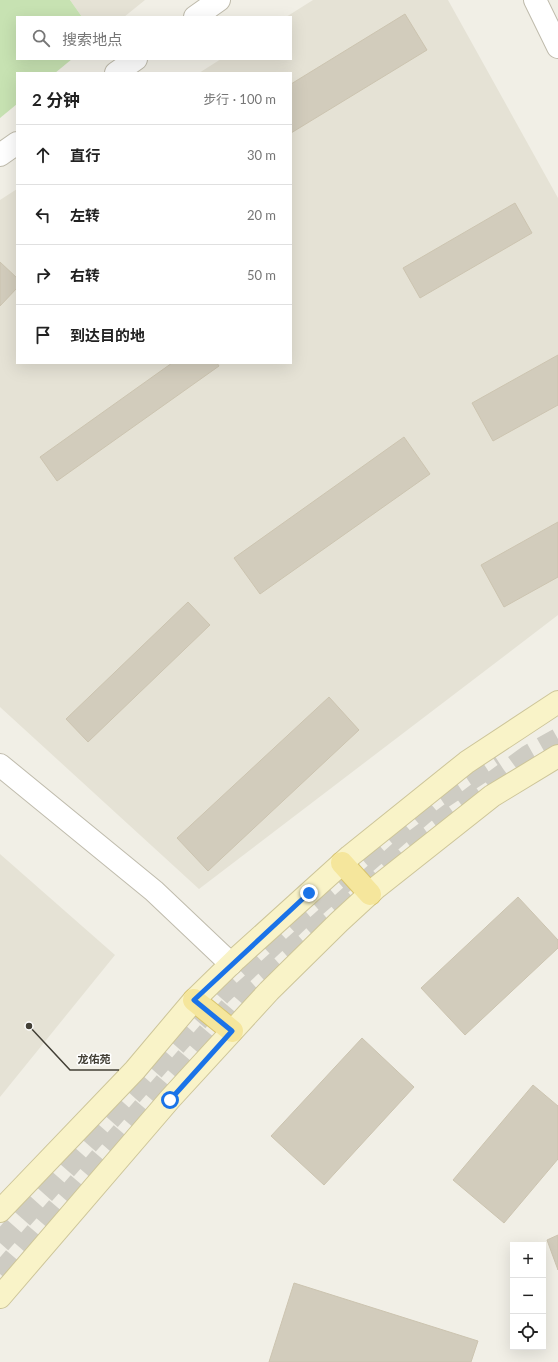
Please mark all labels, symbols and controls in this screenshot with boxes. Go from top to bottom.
search box [16,16,292,60]
icon: search [30,27,52,49]
text: 搜索地点 [62,30,122,48]
text: 2 分钟 [32,89,80,110]
text: 步行 · 100 m [203,91,276,107]
icon: ahead [32,144,54,166]
text: 直行 [70,146,100,164]
text: 30 m [247,147,276,163]
icon: left [32,204,54,226]
text: 左转 [70,206,100,224]
text: 20 m [247,207,276,223]
icon: right [32,264,54,286]
text: 右转 [70,266,100,284]
text: 50 m [247,267,276,283]
icon: arrive [32,324,54,346]
text: 到达目的地 [70,326,145,344]
route end [300,884,318,902]
callout: 龙佑苑 [70,1047,119,1070]
text: 龙佑苑 [78,1052,111,1065]
route start [161,1091,179,1109]
map controls [510,1242,546,1350]
button: + [510,1242,546,1278]
button: − [510,1278,546,1314]
button: locate [510,1314,546,1350]

